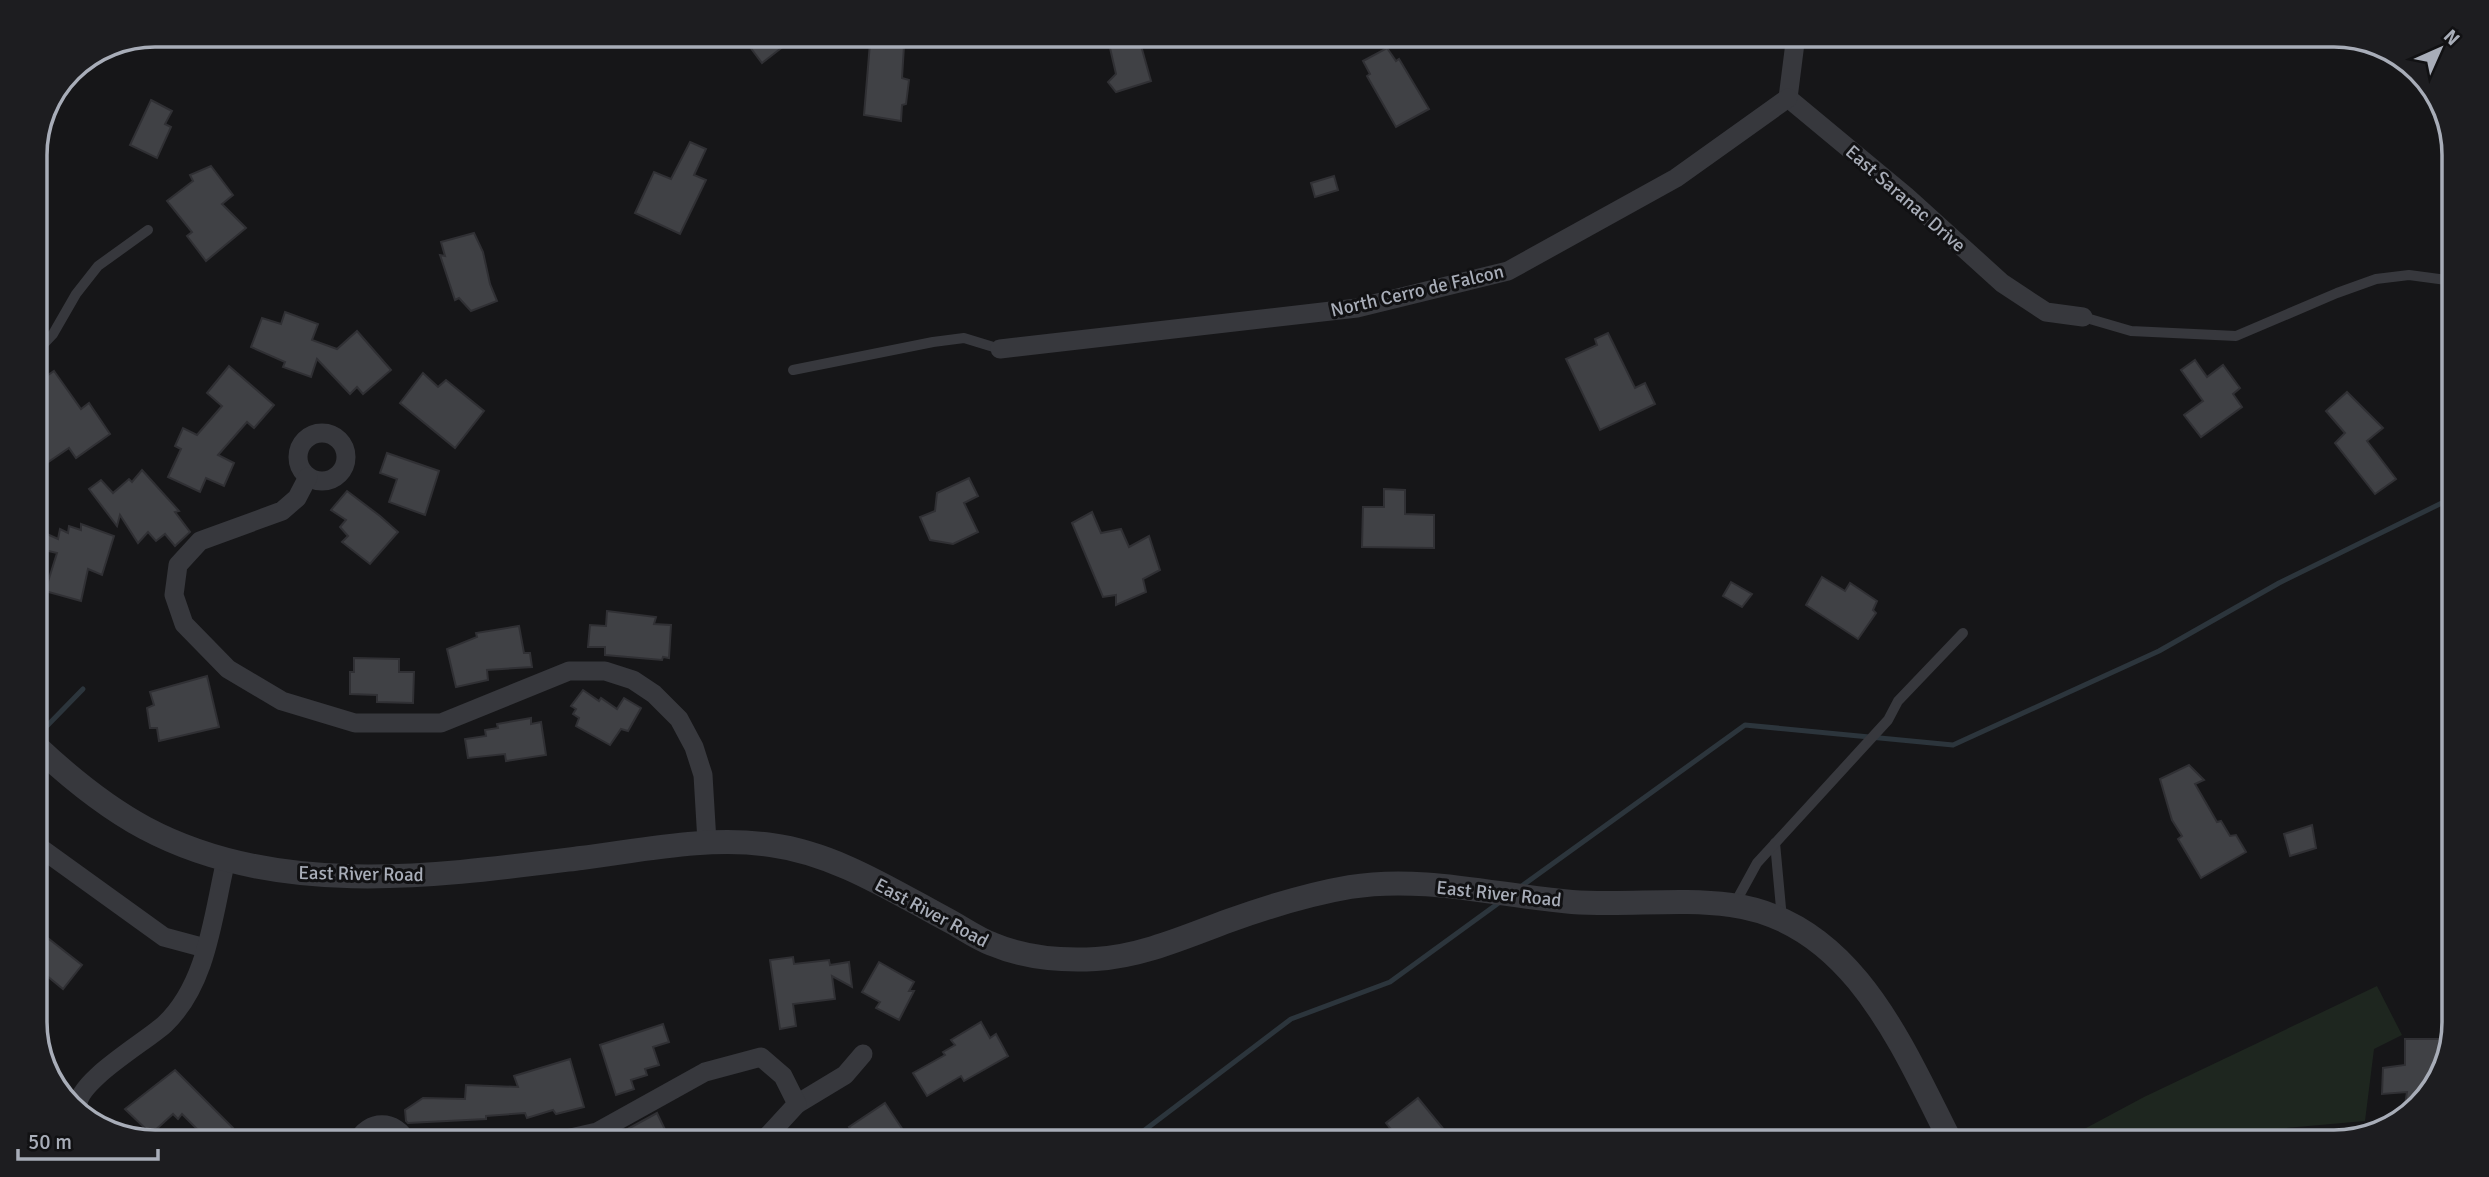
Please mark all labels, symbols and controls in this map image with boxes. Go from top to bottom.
north arrow [2405,14,2475,84]
text: N [2438,25,2464,51]
street label: East Saranac Drive [1840,140,1970,258]
street label: North Cerro de Falcon [1328,259,1506,323]
street label: East River Road [298,861,424,887]
street label: East River Road [870,873,993,953]
street label: East River Road [1435,876,1563,912]
scale bar [18,1118,158,1162]
text: 50 m [28,1129,72,1155]

